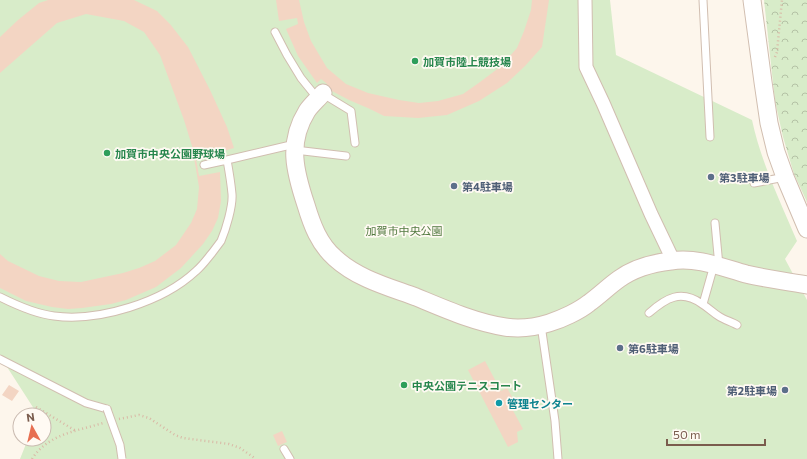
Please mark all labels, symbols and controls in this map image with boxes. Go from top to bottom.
place label: 加賀市陸上競技場 [423,55,511,68]
marker: 加賀市陸上競技場 [410,56,420,66]
place label: 加賀市中央公園野球場 [115,147,225,160]
marker: 加賀市中央公園野球場 [102,148,112,158]
place label: 第3駐車場 [719,171,769,184]
marker: 第3駐車場 [706,172,716,182]
place label: 第4駐車場 [462,180,513,193]
marker: 第4駐車場 [449,181,459,191]
park label: 加賀市中央公園 [366,224,443,237]
place label: 第6駐車場 [628,342,679,355]
marker: 第6駐車場 [615,343,625,353]
place label: 中央公園テニスコート [412,379,522,392]
marker: 中央公園テニスコート [399,380,409,390]
place label: 第2駐車場 [727,384,777,397]
marker: 第2駐車場 [780,385,790,395]
place label: 管理センター [507,397,573,410]
marker: 管理センター [494,398,504,408]
north arrow [12,407,52,447]
text: N [26,410,36,424]
scale bar [667,421,765,447]
text: 50 m [673,427,701,441]

